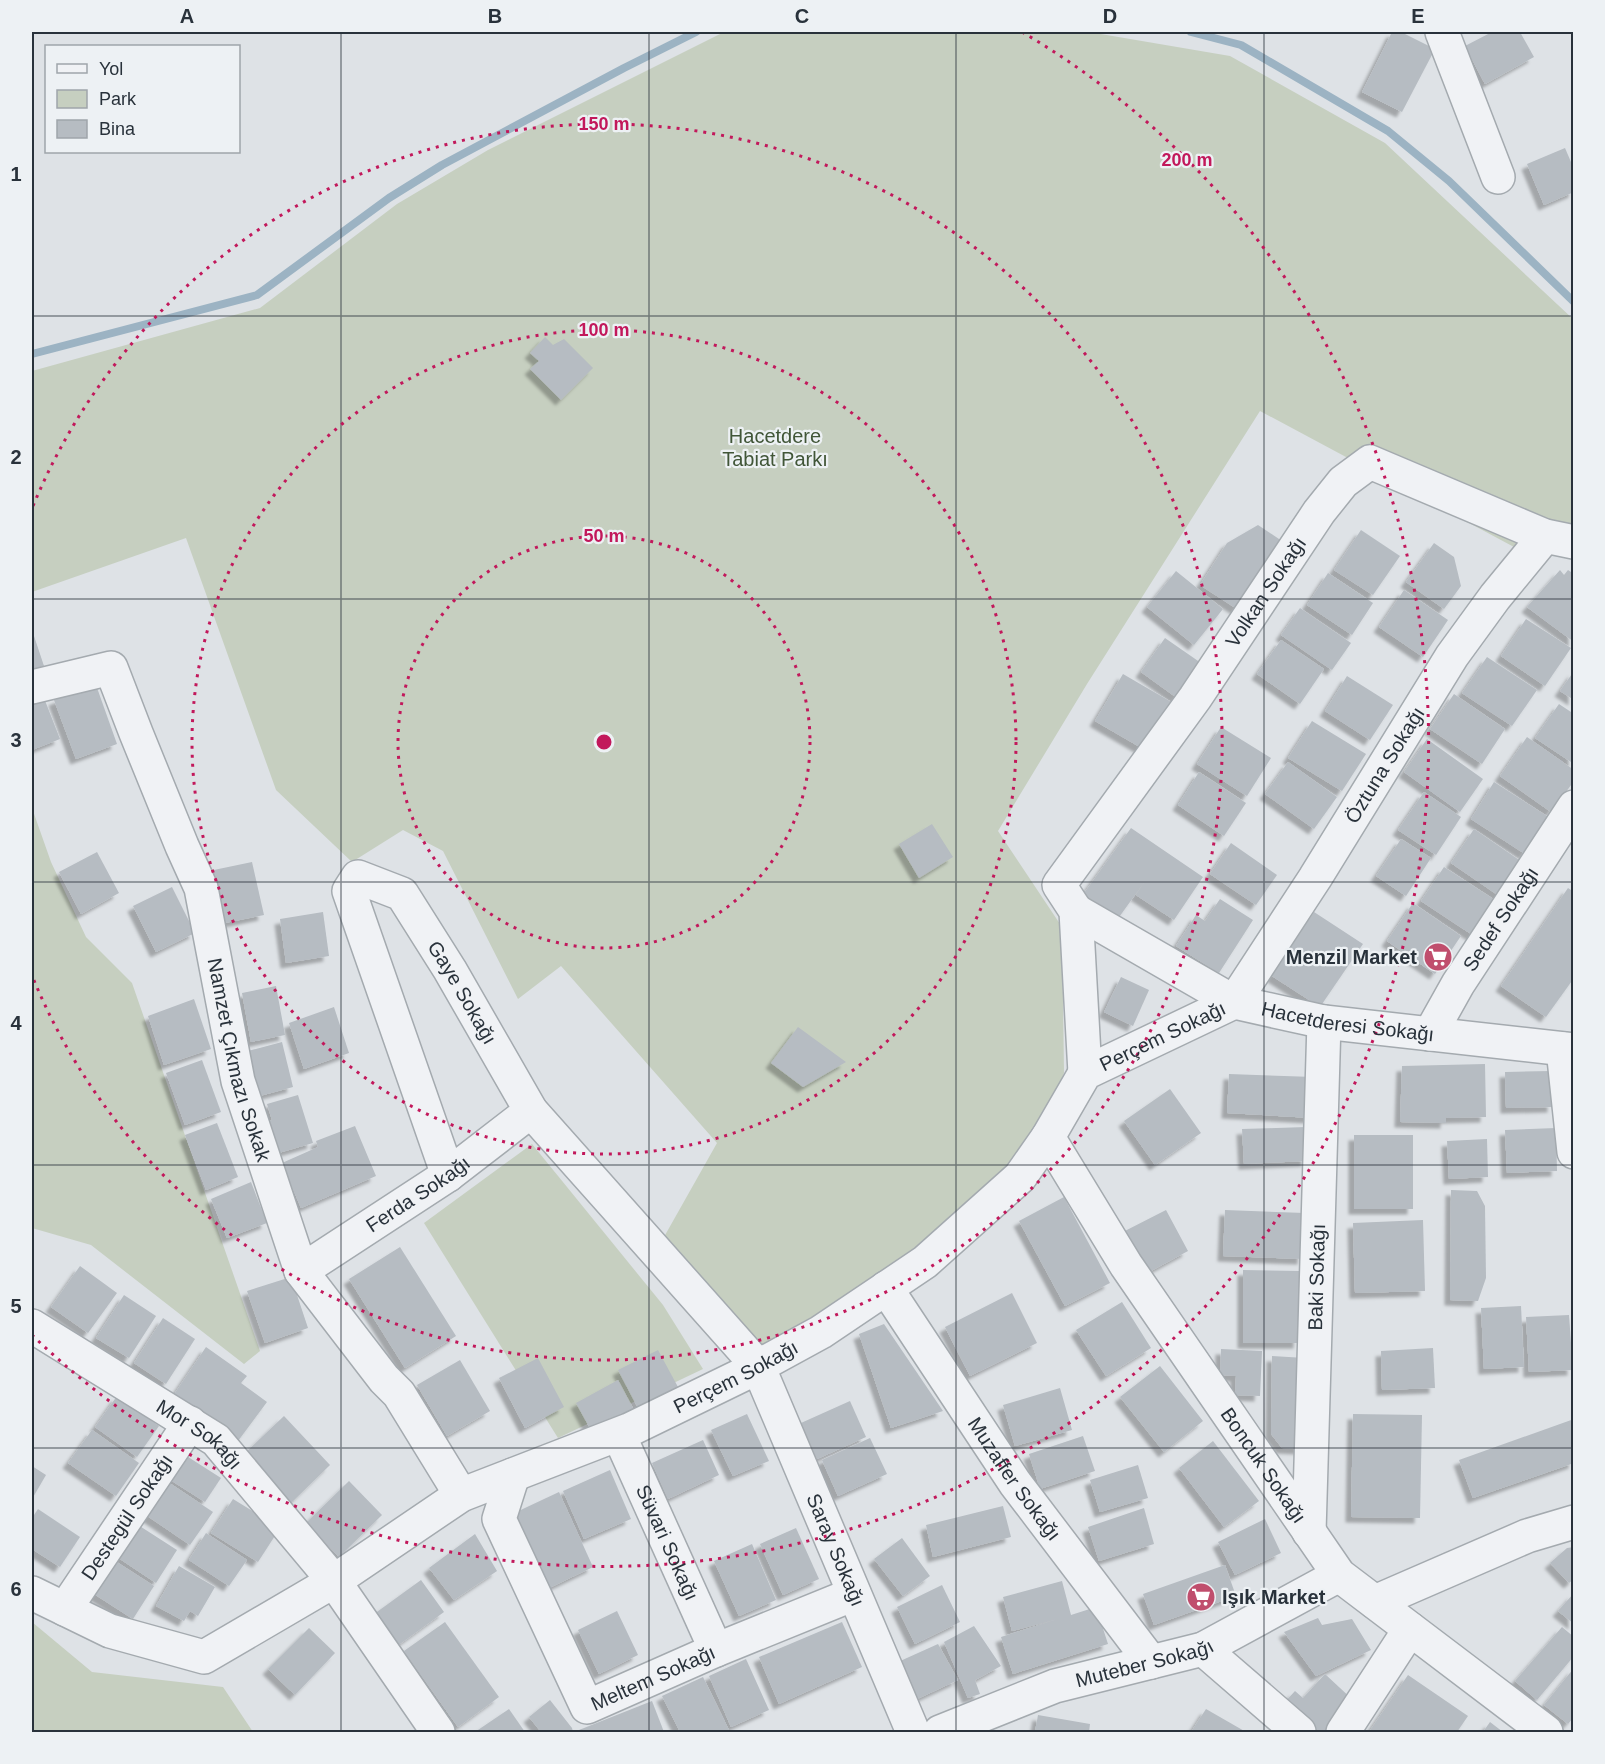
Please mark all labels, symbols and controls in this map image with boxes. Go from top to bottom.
text: A [180,5,194,27]
text: B [488,5,502,27]
text: C [795,5,809,27]
text: D [1103,5,1117,27]
text: E [1411,5,1425,27]
legend [45,45,240,153]
text: Yol [99,59,123,79]
text: Park [99,89,137,109]
text: 150 m [578,114,630,134]
text: Bina [99,119,136,139]
text: 200 m [1161,150,1213,170]
text: 1 [10,163,22,185]
text: 100 m [578,320,630,340]
park label: Hacetdere Tabiat Parkı [722,425,828,470]
text: 2 [10,446,22,468]
text: 50 m [583,526,625,546]
street label: Volkan Sokağı [1221,533,1310,651]
street label: Öztuna Sokağı [1341,703,1429,827]
text: 3 [10,729,22,751]
centre of rings [594,732,614,752]
street label: Sedef Sokağı [1458,863,1543,975]
street label: Gaye Sokağı [423,937,501,1048]
supermarket icon: Menzil Market [1422,941,1454,973]
place label: Menzil Market [1286,946,1417,968]
street label: Namzet Çıkmazı Sokak [204,956,275,1165]
street label: Perçem Sokağı [1096,997,1229,1075]
street label: Hacetderesi Sokağı [1259,997,1435,1045]
text: 4 [10,1012,22,1034]
street label: Ferda Sokağı [362,1151,474,1236]
street label: Baki Sokağı [1304,1223,1329,1331]
text: 5 [10,1295,22,1317]
street label: Perçem Sokağı [670,1336,802,1418]
street label: Mor Sokağı [153,1395,247,1474]
street label: Boncuk Sokağı [1217,1404,1311,1527]
street label: Muzaffer Sokağı [964,1413,1065,1544]
street label: Destegül Sokağı [77,1450,177,1584]
street label: Süvari Sokağı [632,1481,703,1604]
street label: Saray Sokağı [802,1490,869,1609]
text: 6 [10,1578,22,1600]
supermarket icon: Işık Market [1185,1581,1217,1613]
place label: Işık Market [1222,1586,1326,1608]
street label: Muteber Sokağı [1073,1634,1217,1691]
street label: Meltem Sokağı [588,1641,719,1715]

